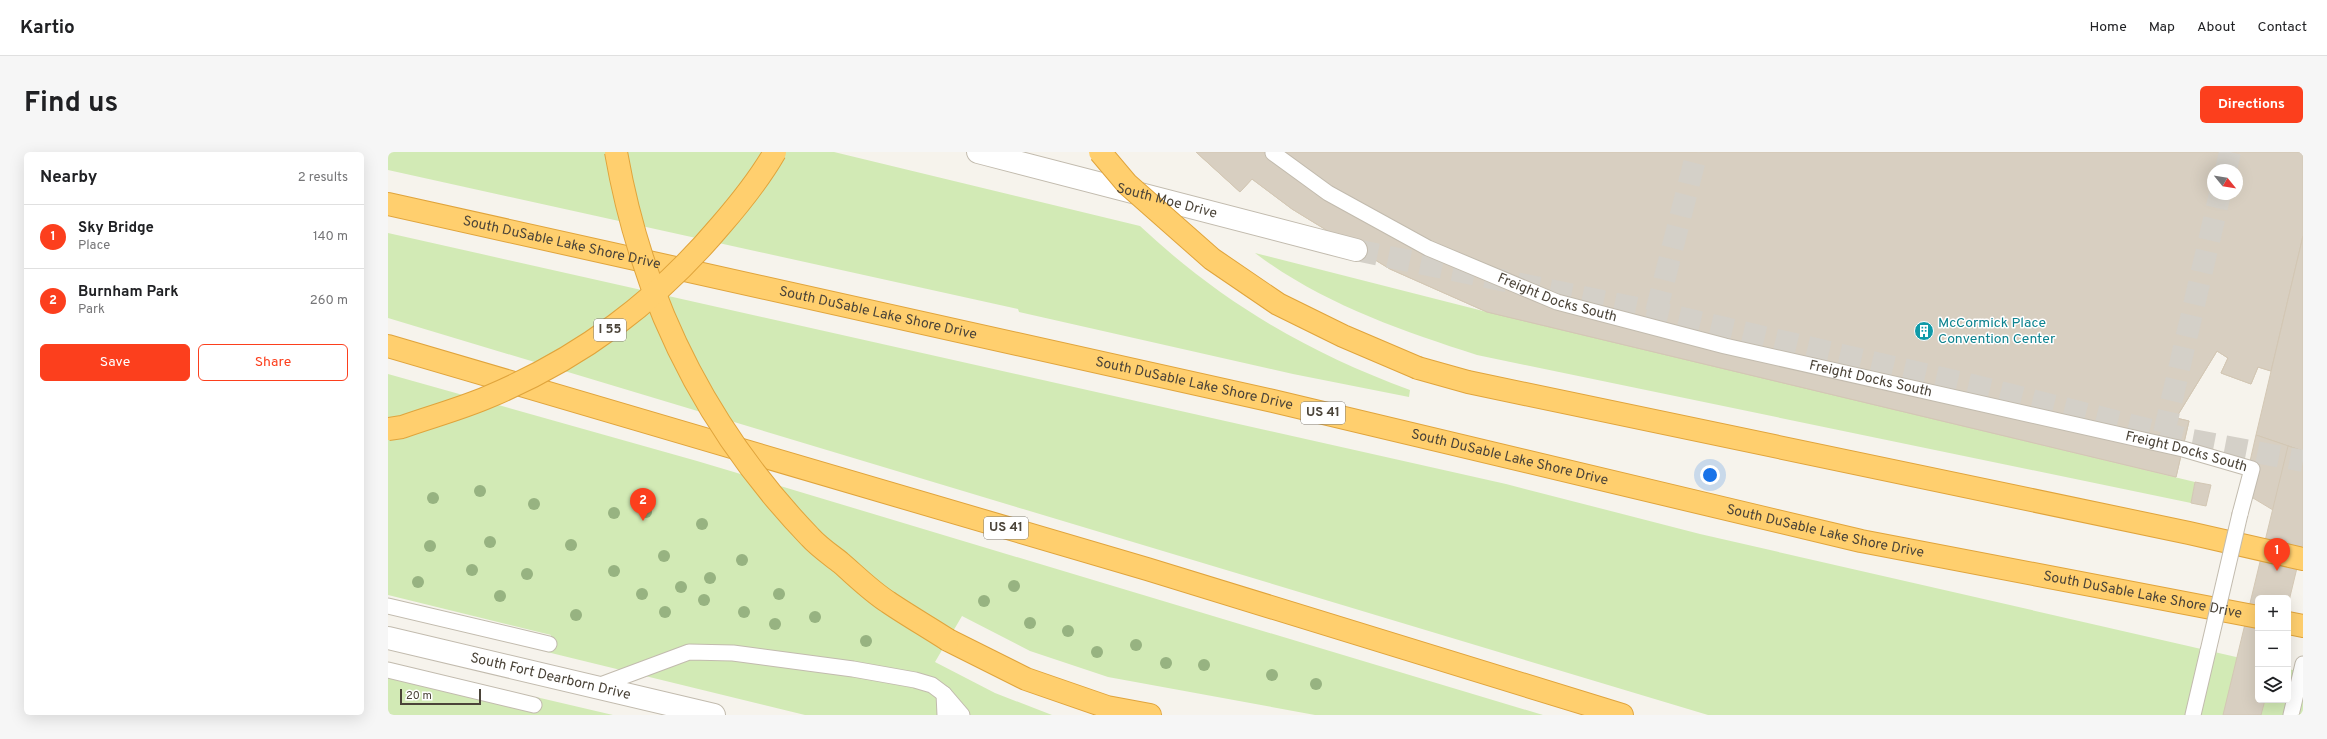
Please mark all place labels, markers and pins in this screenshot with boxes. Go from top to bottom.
place label: McCormick Place Convention Center [1938,315,2056,348]
building icon: McCormick Place Convention Center [1913,320,1935,342]
pin: 2 [630,488,656,521]
pin: 1 [2264,538,2290,571]

